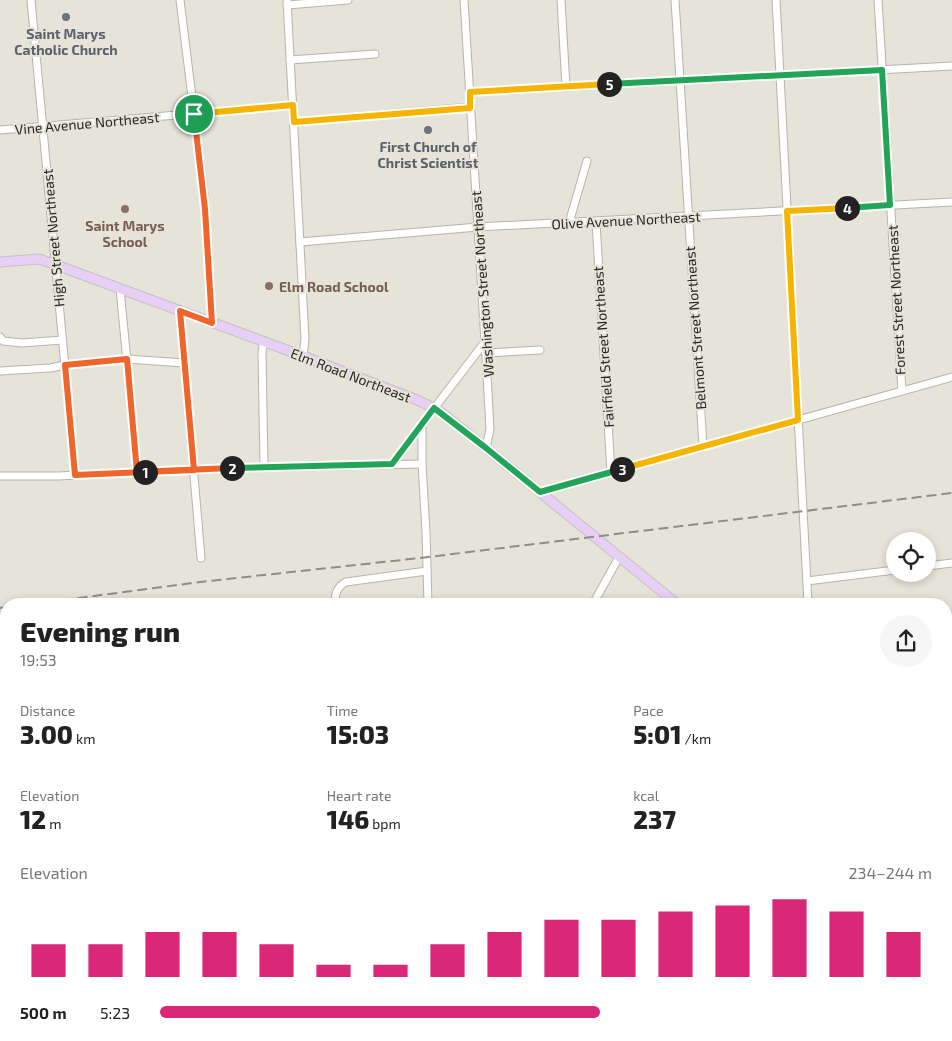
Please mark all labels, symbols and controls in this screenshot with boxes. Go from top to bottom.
marker: Saint Marys Catholic Church [60,11,72,23]
place label: Saint Marys Catholic Church [14,25,118,58]
pin: 5 [596,72,622,96]
text: 5 [606,76,613,93]
pin [173,93,215,135]
icon: arrive [180,100,208,128]
street label: Vine Avenue Northeast [14,108,160,138]
marker: First Church of Christ Scientist [422,124,434,136]
place label: First Church of Christ Scientist [378,138,479,171]
street label: High Street Northeast [38,168,68,308]
street label: Washington Street Northeast [467,190,497,378]
pin: 4 [834,196,860,220]
text: 4 [843,200,852,217]
marker: Saint Marys School [119,203,131,215]
street label: Olive Avenue Northeast [551,208,701,232]
place label: Saint Marys School [85,217,165,250]
street label: Forest Street Northeast [884,224,908,376]
street label: Belmont Street Northeast [681,246,709,410]
street label: Fairfield Street Northeast [589,266,617,428]
place label: Elm Road School [279,278,389,295]
marker: Elm Road School [263,280,275,292]
street label: Elm Road Northeast [289,344,413,406]
pin: 2 [220,456,244,480]
pin: 3 [610,456,634,482]
pin: 1 [132,460,158,484]
text: 2 [228,460,237,477]
text: 3 [619,461,626,478]
text: 1 [142,464,149,481]
map controls [886,532,936,582]
button: locate [886,532,936,582]
text: Evening run [20,614,180,648]
button: share [880,615,932,667]
text: 19:53 [20,650,57,669]
text: Distance [20,702,75,719]
text: Time [327,702,358,719]
text: Pace [633,702,663,719]
text: 3.00 [20,719,73,749]
text: 15:03 [327,719,389,749]
text: 5:01 [633,719,681,749]
text: km [73,730,95,747]
text: /km [681,730,711,747]
text: Elevation [20,787,79,804]
text: Heart rate [327,787,391,804]
text: kcal [633,787,659,804]
text: 12 [20,804,46,834]
text: 146 [327,804,369,834]
text: 237 [633,804,676,834]
text: m [46,815,61,832]
text: bpm [369,815,401,832]
text: Elevation [20,863,88,882]
text: 234–244 m [849,863,932,882]
text: 500 m [20,1003,67,1022]
text: 5:23 [100,1003,130,1022]

